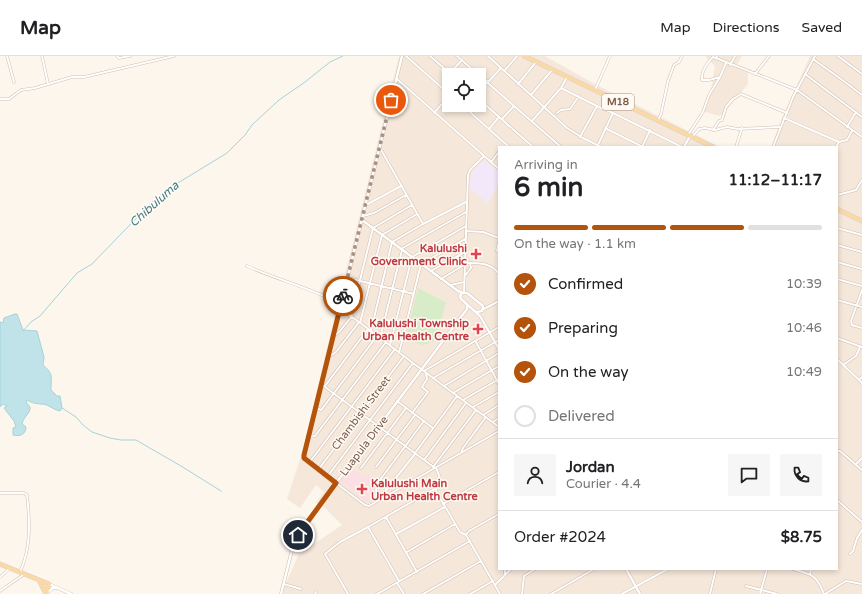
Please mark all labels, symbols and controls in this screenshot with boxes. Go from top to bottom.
text: Map [20,17,61,39]
text: Map [660,19,691,36]
text: Directions [713,19,780,36]
text: Saved [802,19,842,36]
map controls [442,68,486,112]
button: locate [442,68,486,112]
pin [374,83,408,117]
icon: bag [380,89,402,111]
road number: M18 [602,94,634,110]
text: Arriving in [514,157,578,173]
text: 11:12–11:17 [729,171,822,189]
text: 6 min [514,172,583,203]
water label: Chibuluma [126,178,182,230]
text: On the way · 1.1 km [514,236,636,252]
place label: Kalulushi Government Clinic [371,242,467,268]
marker: Kalulushi Government Clinic [470,248,482,260]
icon: check [514,273,536,295]
text: Confirmed [548,275,623,293]
courier [323,276,363,316]
text: 10:39 [786,276,822,292]
icon: bike [332,285,354,307]
place label: Kalulushi Township Urban Health Centre [362,317,470,343]
icon: check [514,317,536,339]
text: Preparing [548,319,618,337]
text: 10:46 [786,320,822,336]
marker: Kalulushi Township Urban Health Centre [472,323,484,335]
icon: check [514,361,536,383]
text: On the way [548,363,628,381]
text: 10:49 [786,364,822,380]
street label: Chambishi Street [329,373,393,453]
text: Delivered [548,407,615,425]
street label: Luapula Drive [337,413,391,479]
button: person [514,454,556,496]
button: chat [728,454,770,496]
button: phone [780,454,822,496]
text: Jordan [566,458,615,476]
text: Courier · 4.4 [566,476,641,492]
place label: Kalulushi Main Urban Health Centre [371,477,479,503]
marker: Kalulushi Main Urban Health Centre [356,483,368,495]
pin [281,518,315,552]
icon: home [287,524,309,546]
text: Order #2024 [514,528,606,546]
text: $8.75 [781,528,822,546]

